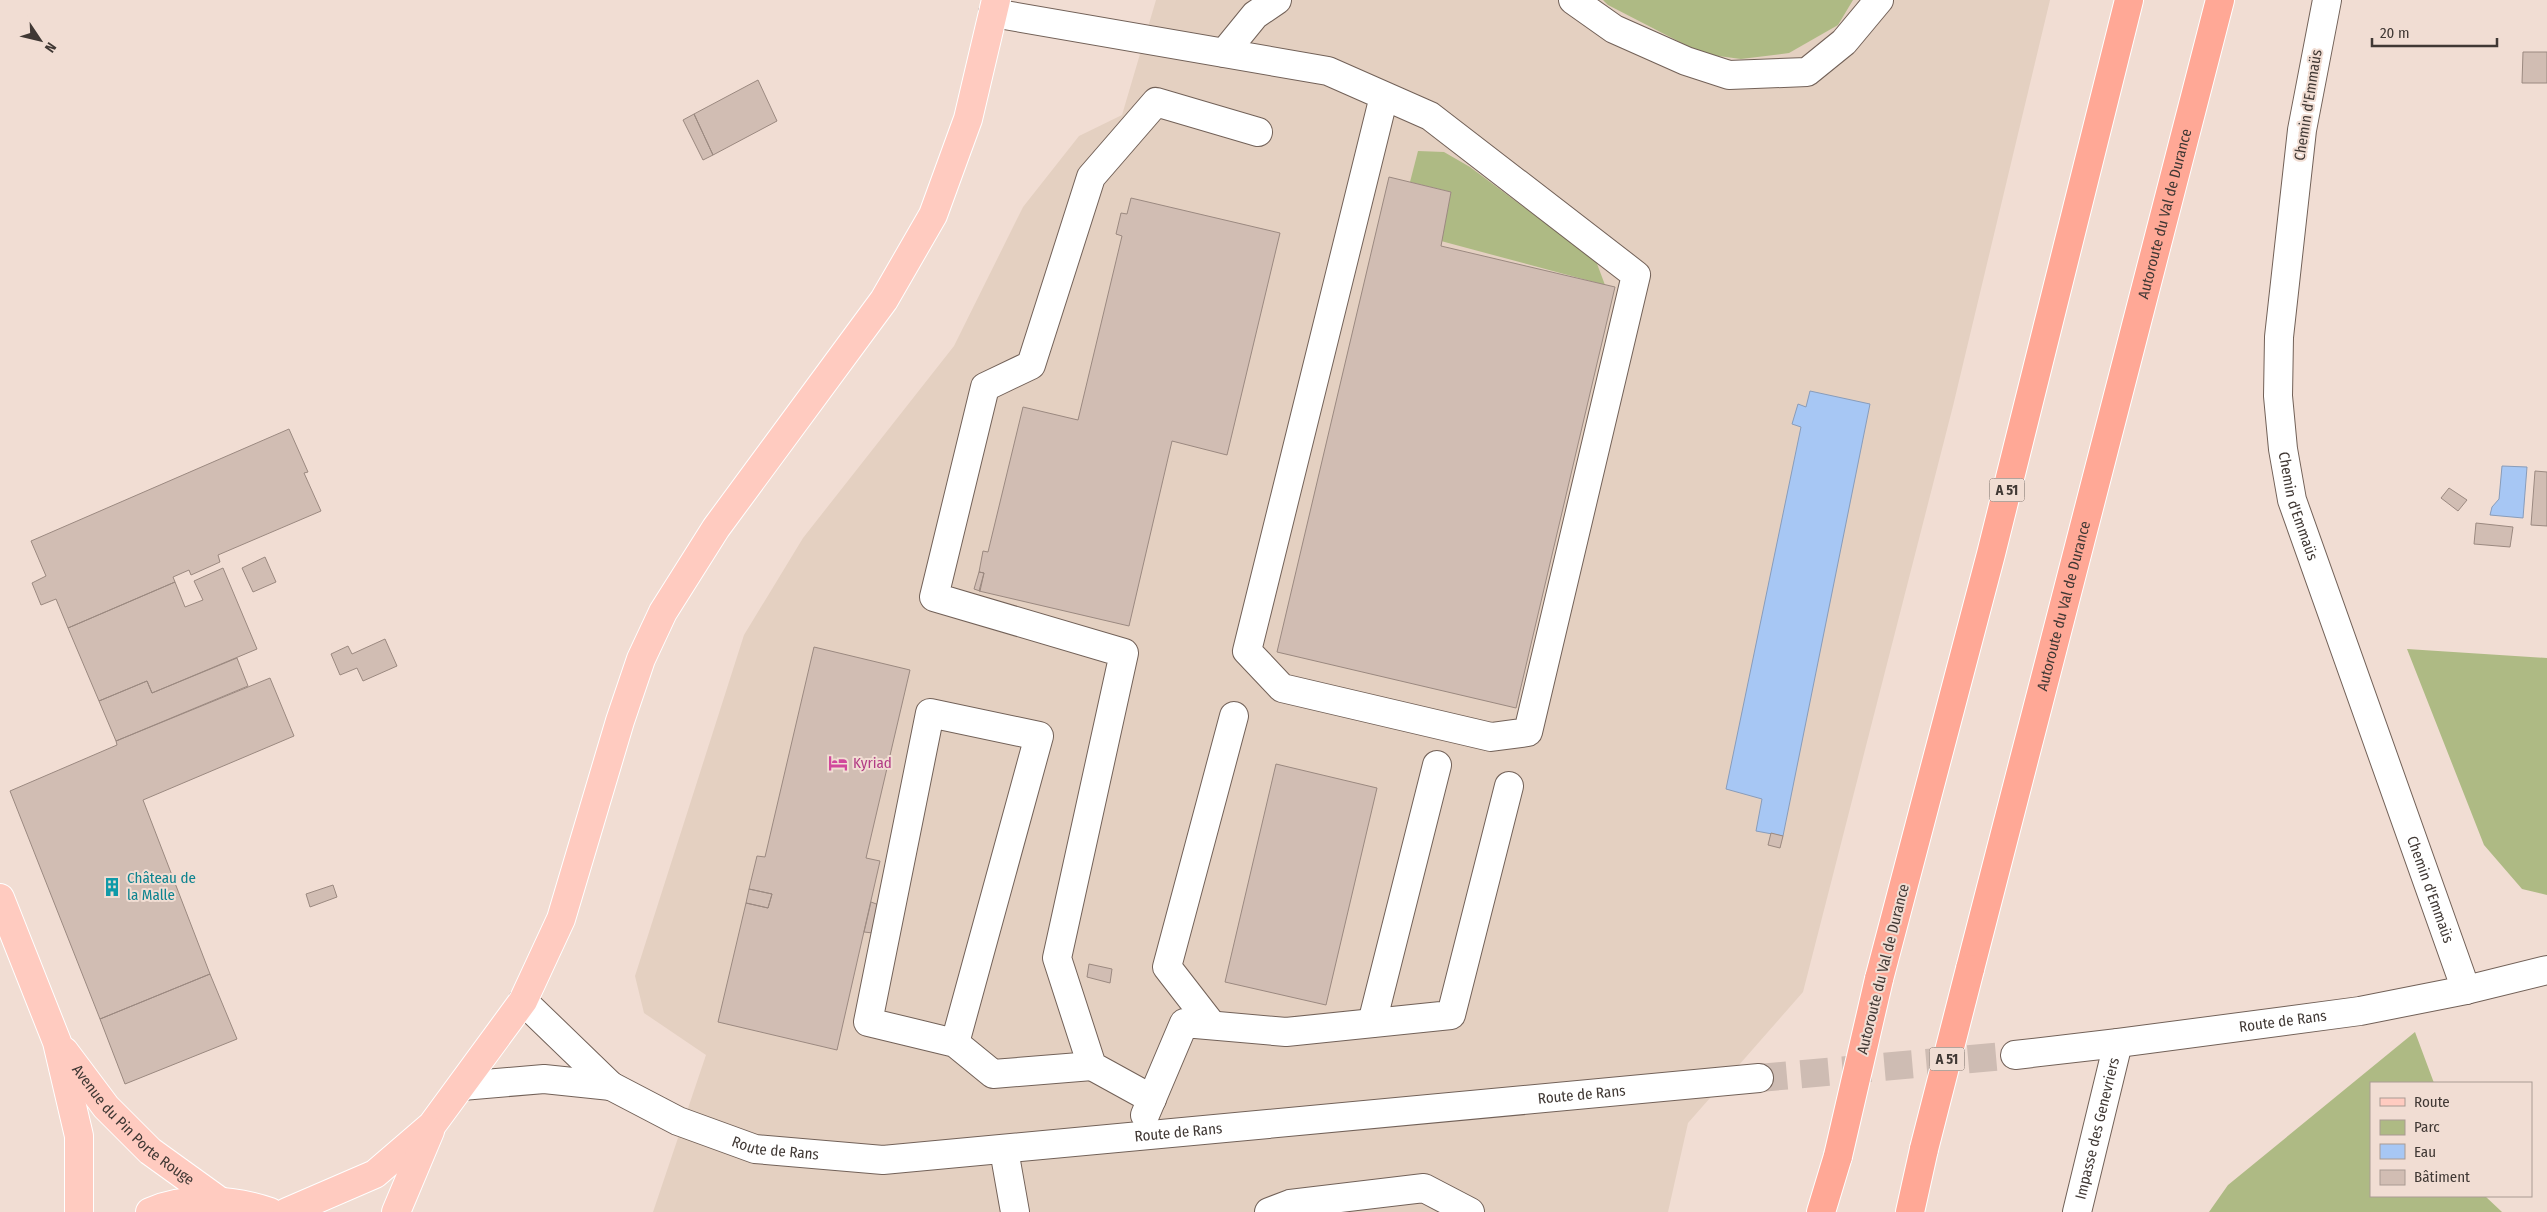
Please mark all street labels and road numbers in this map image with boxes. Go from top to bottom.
street label: Chemin d'Emmaüs [2290,48,2326,162]
street label: Autoroute du Val de Durance [2134,127,2195,301]
street label: Chemin d'Emmaüs [2275,450,2322,563]
road number: A 51 [1990,478,2024,502]
street label: Autoroute du Val de Durance [2033,519,2094,693]
street label: Chemin d'Emmaüs [2403,834,2458,945]
street label: Autoroute du Val de Durance [1853,882,1913,1056]
street label: Route de Rans [2238,1007,2328,1036]
road number: A 51 [1930,1048,1964,1070]
street label: Impasse des Genevriers [2071,1056,2123,1201]
street label: Avenue du Pin Porte Rouge [68,1061,198,1189]
street label: Route de Rans [1537,1082,1626,1108]
street label: Route de Rans [1134,1119,1223,1145]
street label: Route de Rans [729,1132,820,1163]

